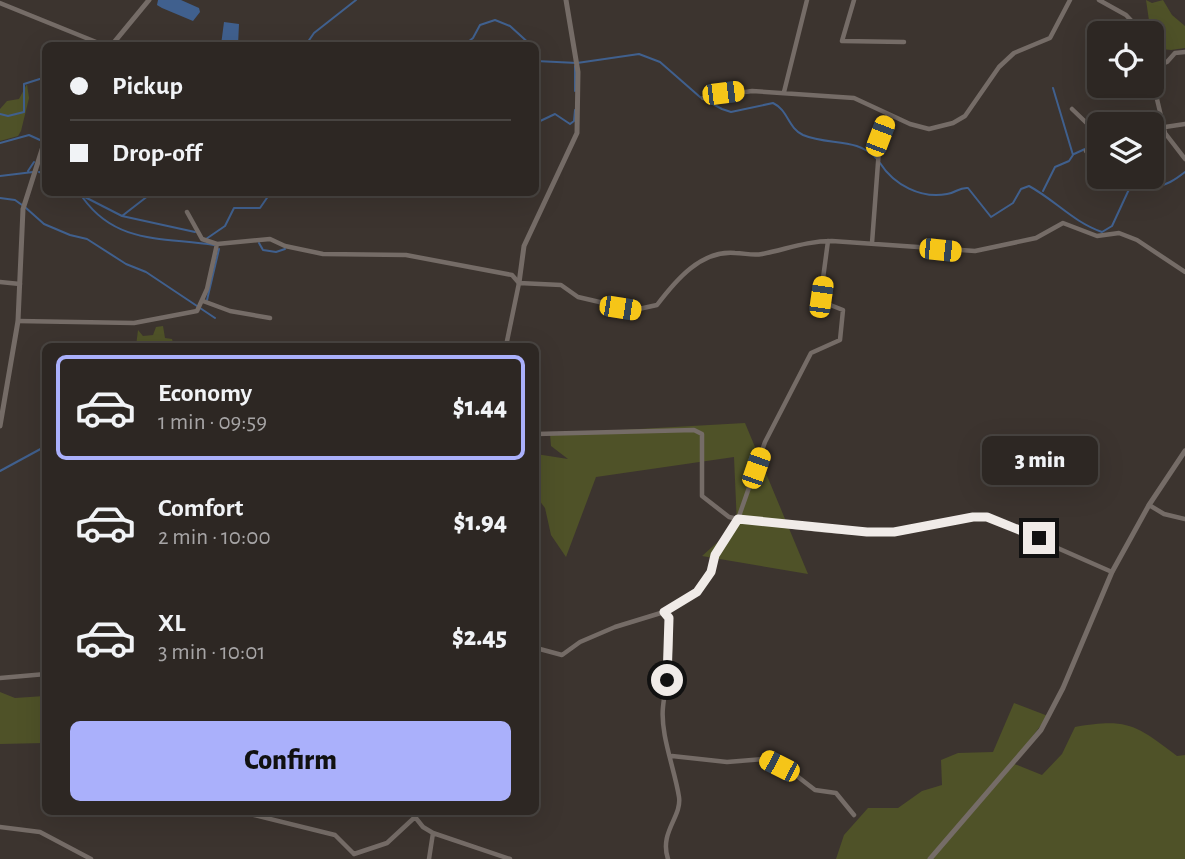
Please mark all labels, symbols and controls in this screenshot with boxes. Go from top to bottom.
map controls [1087,21,1164,189]
button: locate [1087,21,1164,98]
text: Pickup [112,73,183,99]
car [701,80,746,106]
button: layers [1087,112,1164,189]
car [863,113,898,159]
text: Drop-off [112,140,201,166]
car [919,237,962,263]
car [808,275,835,319]
car [598,294,643,322]
icon: car [74,376,137,439]
text: Economy [158,380,252,406]
text: $1.44 [453,394,507,420]
text: 1 min · 09:59 [158,411,267,434]
callout: 3 min [981,436,1097,486]
car [740,445,773,491]
text: 3 min [1015,449,1065,472]
icon: car [74,491,137,554]
text: Comfort [158,495,243,521]
text: $1.94 [454,509,507,535]
route end [1023,522,1055,554]
text: 2 min · 10:00 [158,526,271,549]
icon: car [74,606,137,669]
text: XL [158,610,185,636]
text: $2.45 [452,624,507,650]
text: 3 min · 10:01 [158,641,265,664]
route start [651,664,683,696]
button: Confirm [70,721,511,801]
car [756,747,803,785]

